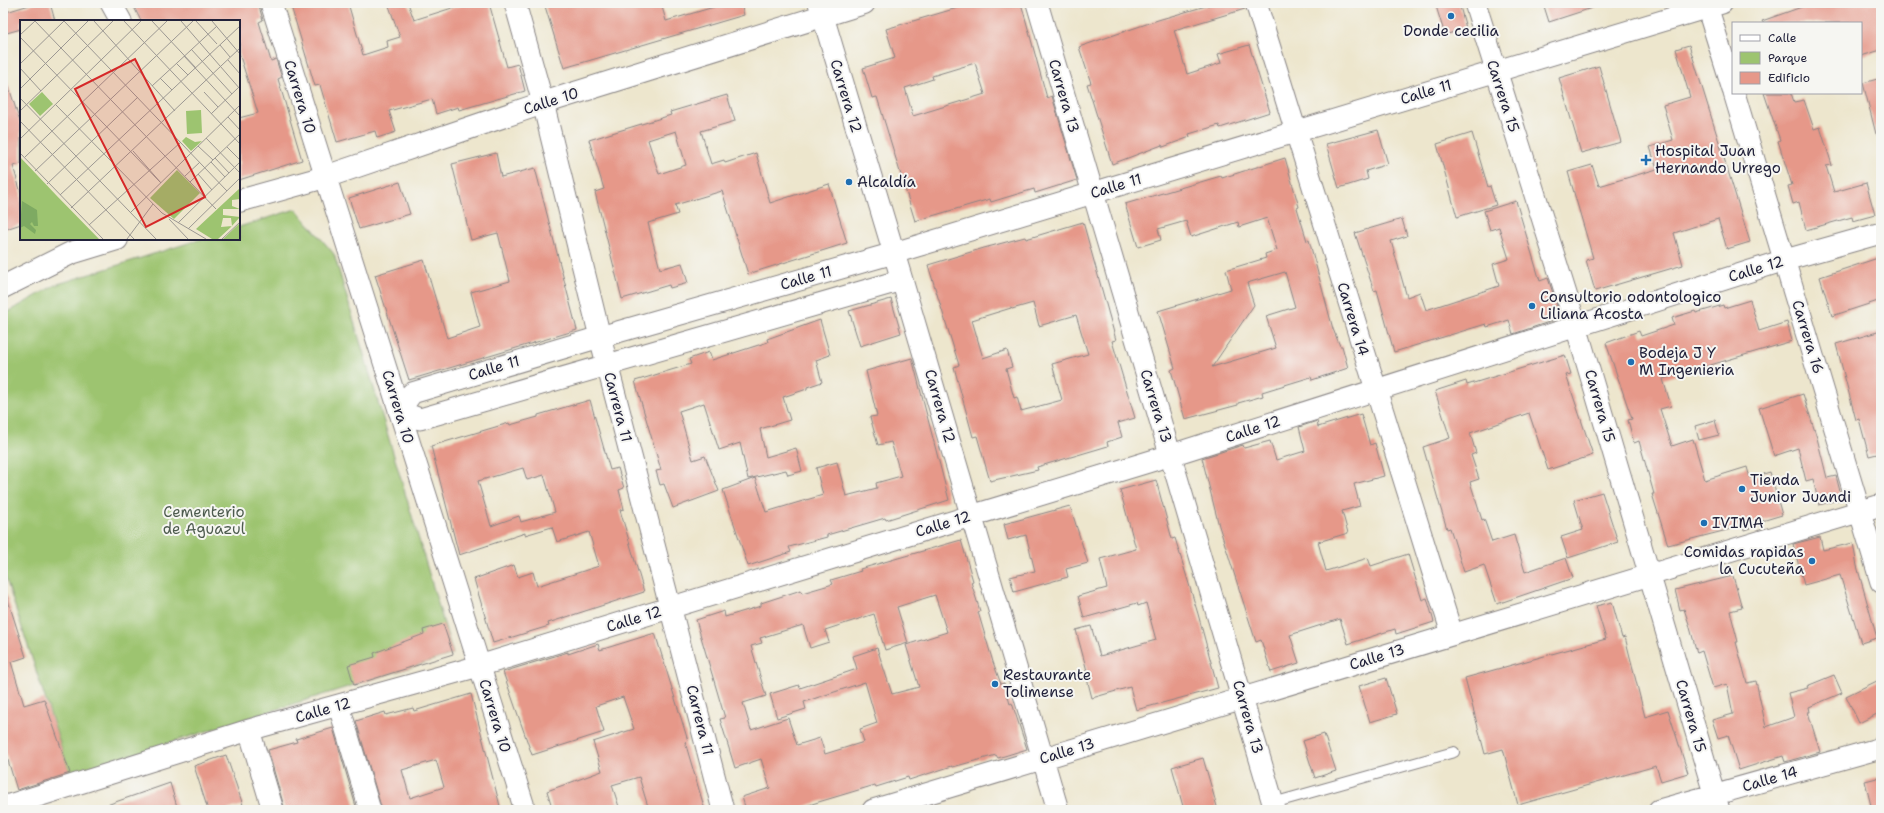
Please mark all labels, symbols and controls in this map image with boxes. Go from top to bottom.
marker: Donde cecilia [1446,11,1456,21]
inset map [20,20,240,240]
place label: Donde cecilia [1403,21,1499,41]
legend [1732,22,1862,94]
text: Calle [1768,30,1797,46]
text: Parque [1768,50,1807,66]
street label: Carrera 12 [825,57,867,135]
street label: Carrera 13 [1044,57,1084,135]
street label: Carrera 15 [1482,57,1524,135]
street label: Carrera 10 [279,58,321,136]
text: Edificio [1768,70,1810,86]
street label: Calle 11 [1398,75,1454,109]
street label: Calle 10 [521,83,581,119]
place label: Hospital Juan Hernando Urrego [1655,141,1781,178]
marker: Hospital Juan Hernando Urrego [1640,154,1652,166]
street label: Calle 11 [1088,169,1144,203]
place label: Alcaldía [857,172,917,192]
marker: Alcaldía [844,177,854,187]
street label: Calle 12 [1726,251,1786,287]
street label: Calle 11 [778,261,834,295]
street label: Carrera 14 [1332,280,1374,358]
place label: Consultorio odontologico Liliana Acosta [1540,287,1721,324]
street label: Carrera 16 [1787,298,1829,376]
marker: Consultorio odontologico Liliana Acosta [1527,301,1537,311]
place label: Bodeja J Y M Ingenieria [1639,343,1735,380]
street label: Calle 11 [466,351,522,385]
marker: Bodeja J Y M Ingenieria [1626,357,1636,367]
street label: Carrera 12 [920,367,960,445]
street label: Carrera 13 [1135,367,1177,445]
street label: Carrera 15 [1580,367,1620,445]
street label: Carrera 10 [377,368,419,446]
street label: Carrera 11 [599,370,637,444]
street label: Calle 12 [1223,411,1283,447]
place label: Tienda Junior Juandi [1750,470,1851,507]
marker: Tienda Junior Juandi [1737,484,1747,494]
park label: Cementerio de Aguazul [163,502,246,539]
street label: Calle 12 [913,506,973,542]
place label: IVIMA [1712,513,1764,533]
marker: IVIMA [1699,518,1709,528]
place label: Comidas rapidas la Cucuteña [1684,542,1805,579]
marker: Comidas rapidas la Cucuteña [1807,556,1817,566]
street label: Calle 12 [604,601,664,637]
street label: Calle 13 [1347,639,1407,675]
place label: Restaurante Tolimense [1003,665,1091,702]
street label: Carrera 10 [474,677,516,755]
street label: Carrera 15 [1671,677,1711,755]
street label: Carrera 13 [1228,678,1268,756]
marker: Restaurante Tolimense [990,679,1000,689]
street label: Carrera 11 [682,683,718,757]
street label: Calle 12 [293,693,353,727]
street label: Calle 13 [1037,733,1097,769]
street label: Calle 14 [1740,762,1800,796]

